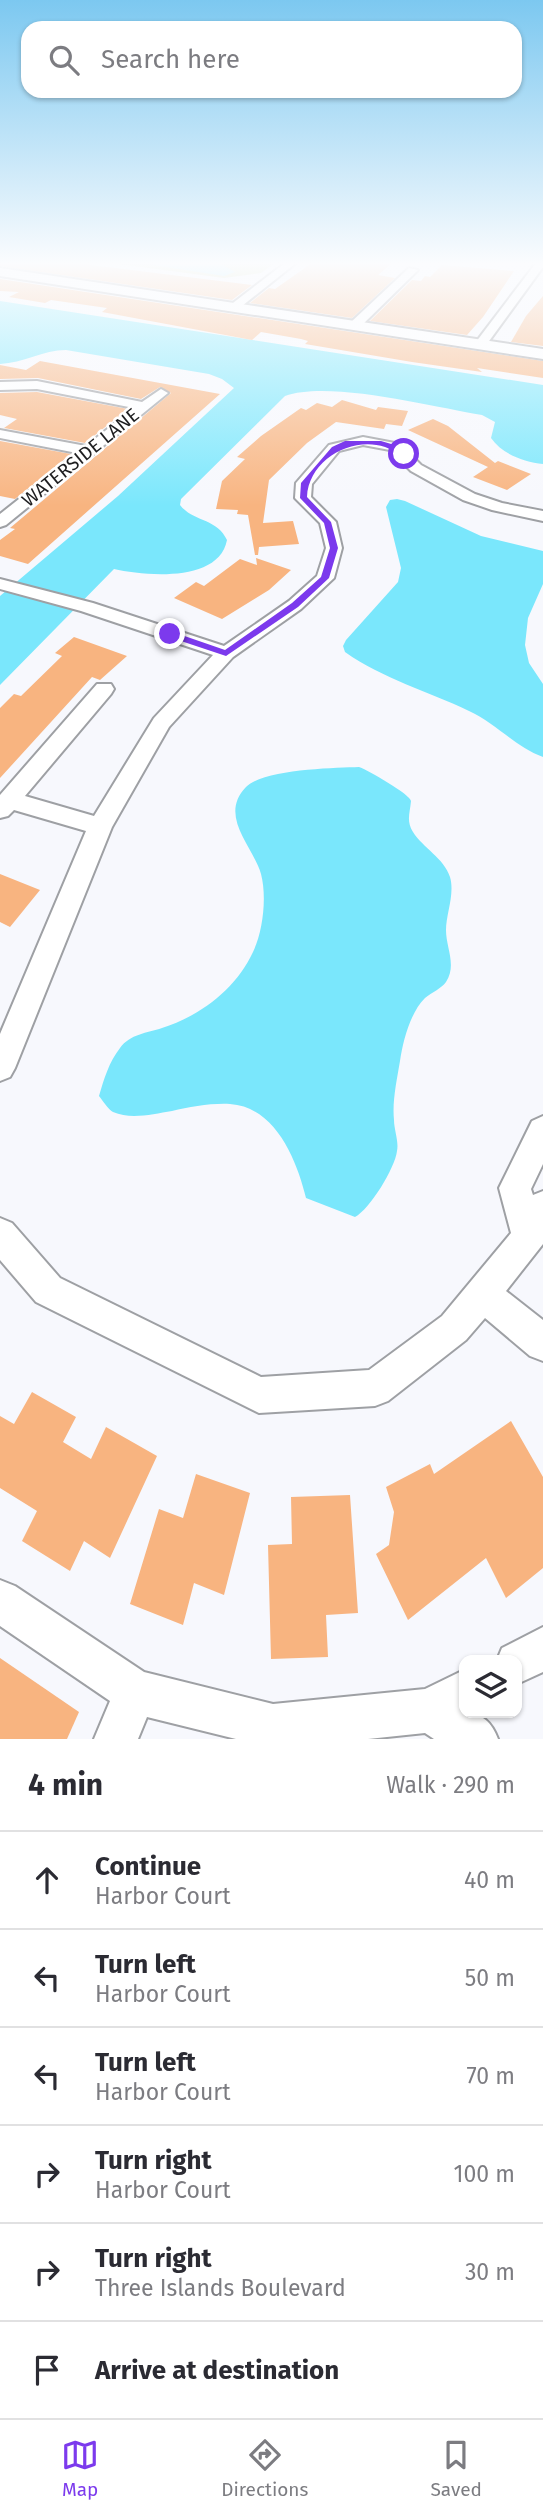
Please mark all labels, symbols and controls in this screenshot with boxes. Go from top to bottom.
search box [21,21,522,98]
icon: search [45,41,83,79]
text: Search here [101,44,240,75]
street label: WATERSIDE LANE [17,403,143,512]
route start [388,438,419,469]
route end [154,618,185,649]
map controls [459,1655,522,1718]
button: layers [459,1655,522,1718]
text: 4 min [28,1767,103,1803]
text: Walk · 290 m [386,1771,515,1799]
text: Continue [95,1851,201,1882]
icon: ahead [28,1861,66,1899]
text: 40 m [464,1866,515,1894]
text: Harbor Court [95,1882,231,1910]
text: Turn left [95,1949,196,1980]
icon: left [28,1959,66,1997]
text: 50 m [465,1964,515,1992]
text: Harbor Court [95,1980,231,2008]
text: Turn left [95,2047,196,2078]
icon: left [28,2057,66,2095]
text: 70 m [466,2062,515,2090]
text: Harbor Court [95,2078,231,2106]
text: Turn right [95,2145,212,2176]
icon: right [28,2155,66,2193]
text: 100 m [454,2160,515,2188]
text: Harbor Court [95,2176,231,2204]
text: Turn right [95,2243,212,2274]
icon: right [28,2253,66,2291]
text: 30 m [465,2258,515,2286]
text: Three Islands Boulevard [95,2274,346,2302]
icon: arrive [28,2351,66,2389]
text: Arrive at destination [95,2355,339,2386]
tab: Map [61,2436,99,2501]
tab: Directions [221,2436,308,2501]
tab: Saved [431,2436,482,2501]

